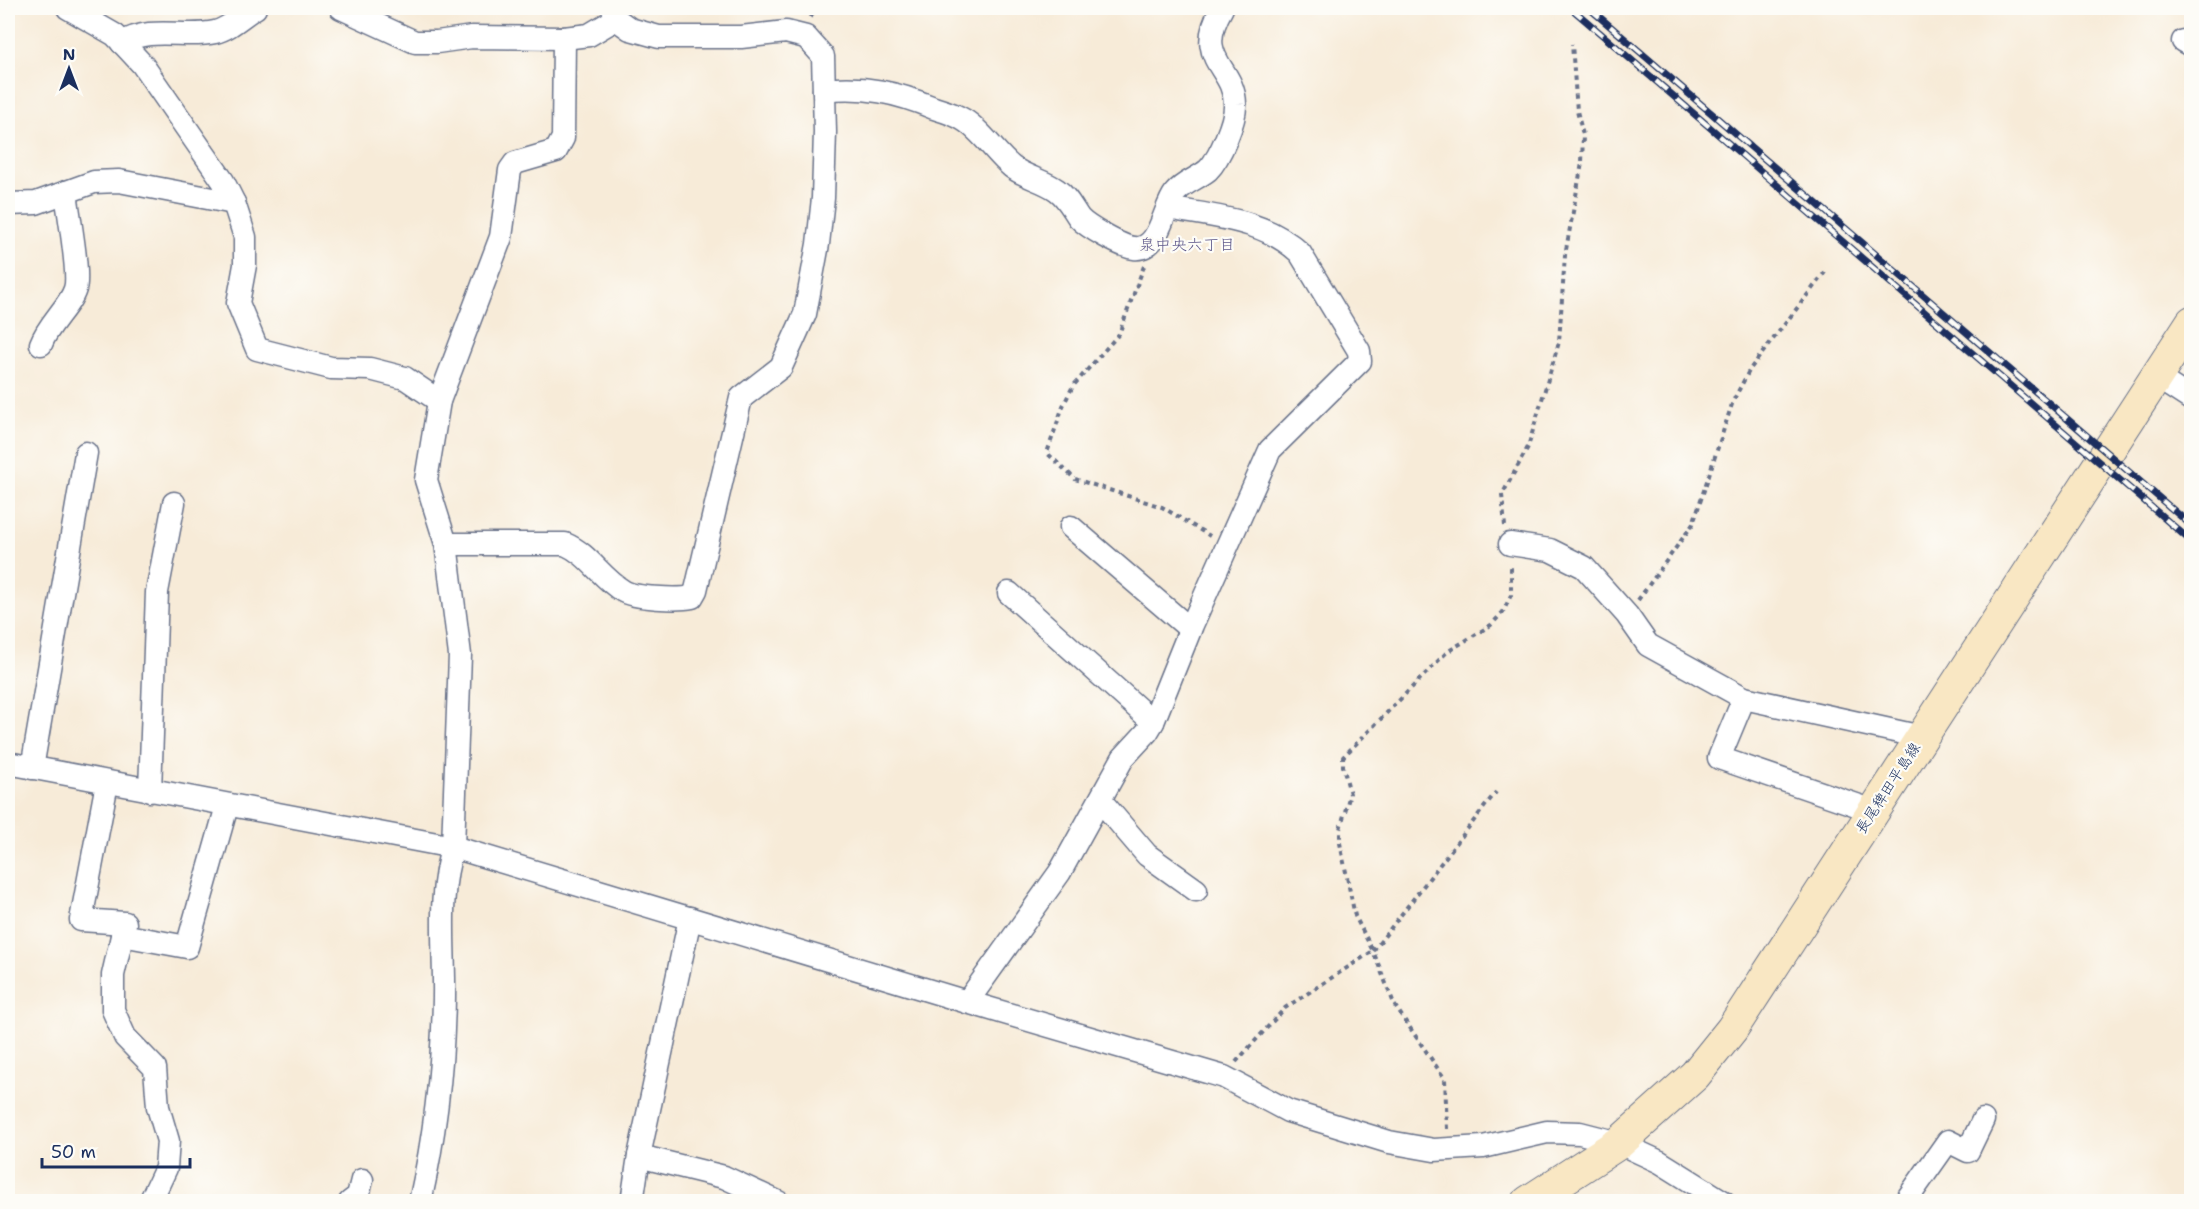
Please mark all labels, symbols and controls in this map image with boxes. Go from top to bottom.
north arrow [39,39,99,99]
text: N [63,44,75,65]
district label: 泉中央六丁目 [1139,234,1235,255]
street label: 長尾稗田平島線 [1851,739,1925,837]
scale bar [42,1131,190,1169]
text: 50 m [51,1140,96,1164]

